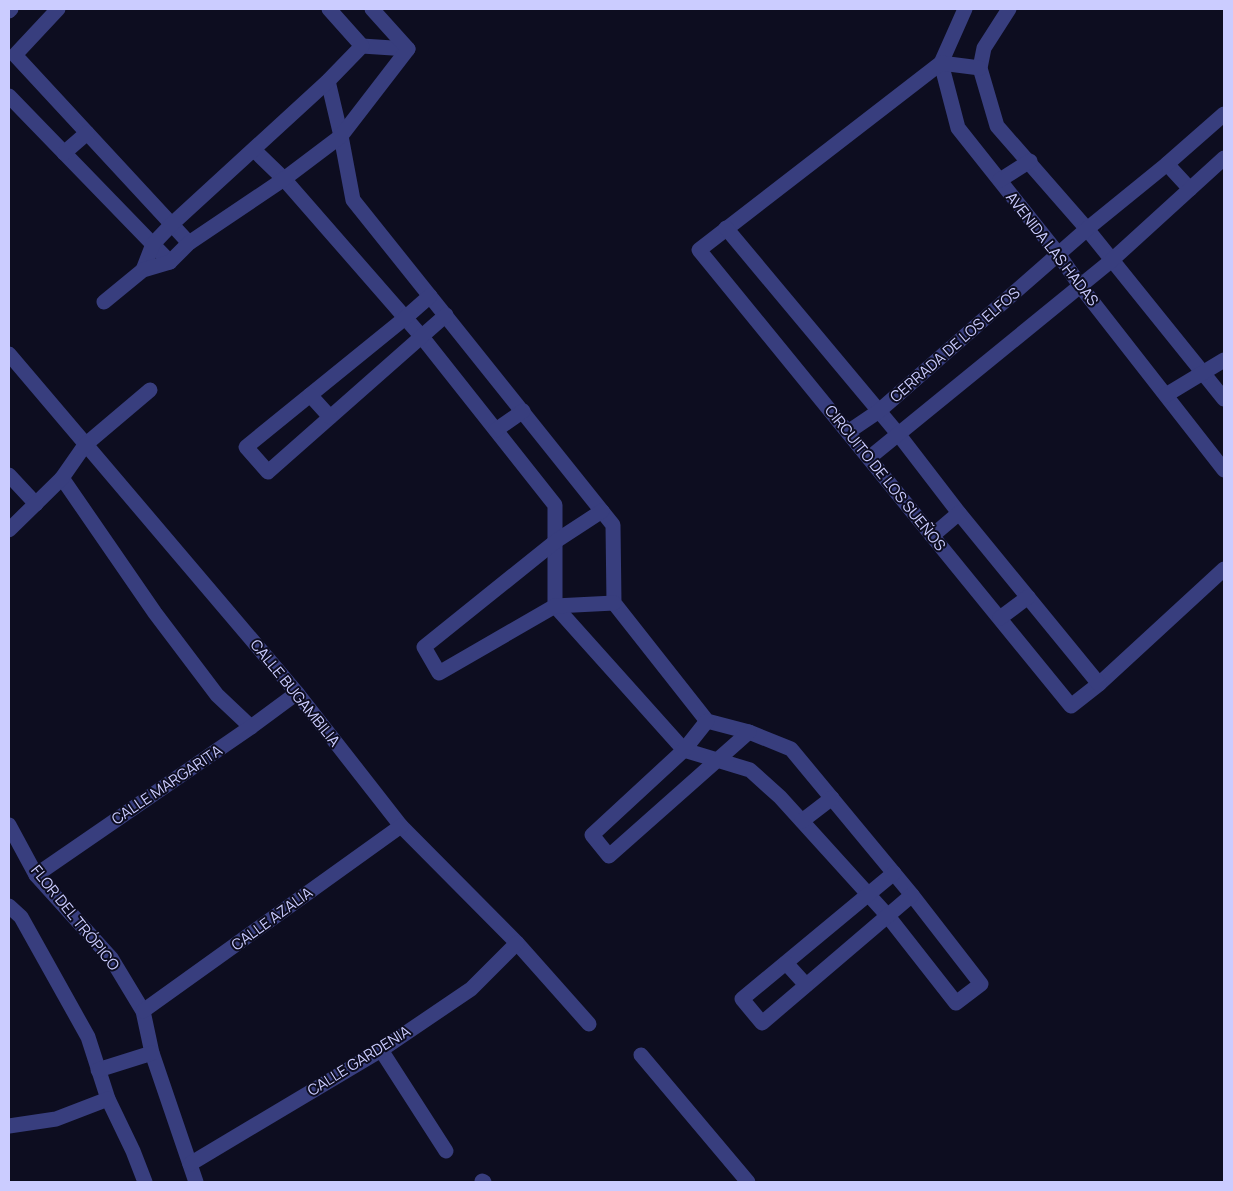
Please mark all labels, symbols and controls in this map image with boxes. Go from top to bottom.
street label: AVENIDA LAS HADAS [1001,187,1104,310]
street label: CERRADA DE LOS ELFOS [885,282,1024,407]
street label: CIRCUITO DE LOS SUEÑOS [820,400,951,555]
street label: CALLE BUGAMBILIA [246,635,345,751]
street label: CALLE MARGARITA [107,739,227,829]
street label: FLOR DEL TRÓPICO [26,861,125,975]
street label: CALLE AZALIA [227,882,317,955]
street label: CALLE GARDENIA [303,1020,415,1101]

